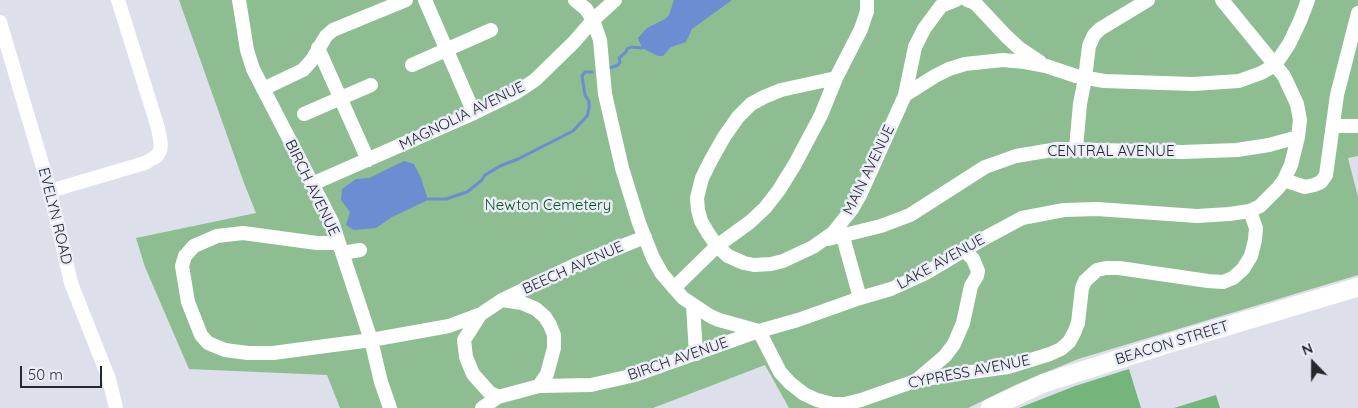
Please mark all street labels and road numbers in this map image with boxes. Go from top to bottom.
street label: MAGNOLIA AVENUE [396,78,528,154]
street label: MAIN AVENUE [839,122,899,218]
street label: BIRCH AVENUE [281,137,343,239]
street label: CENTRAL AVENUE [1047,142,1175,160]
street label: EVELYN ROAD [34,166,76,266]
street label: LAKE AVENUE [894,231,988,293]
street label: BEECH AVENUE [520,238,626,298]
street label: BEACON STREET [1113,317,1231,369]
street label: BIRCH AVENUE [625,333,731,385]
street label: CYPRESS AVENUE [907,351,1031,393]

